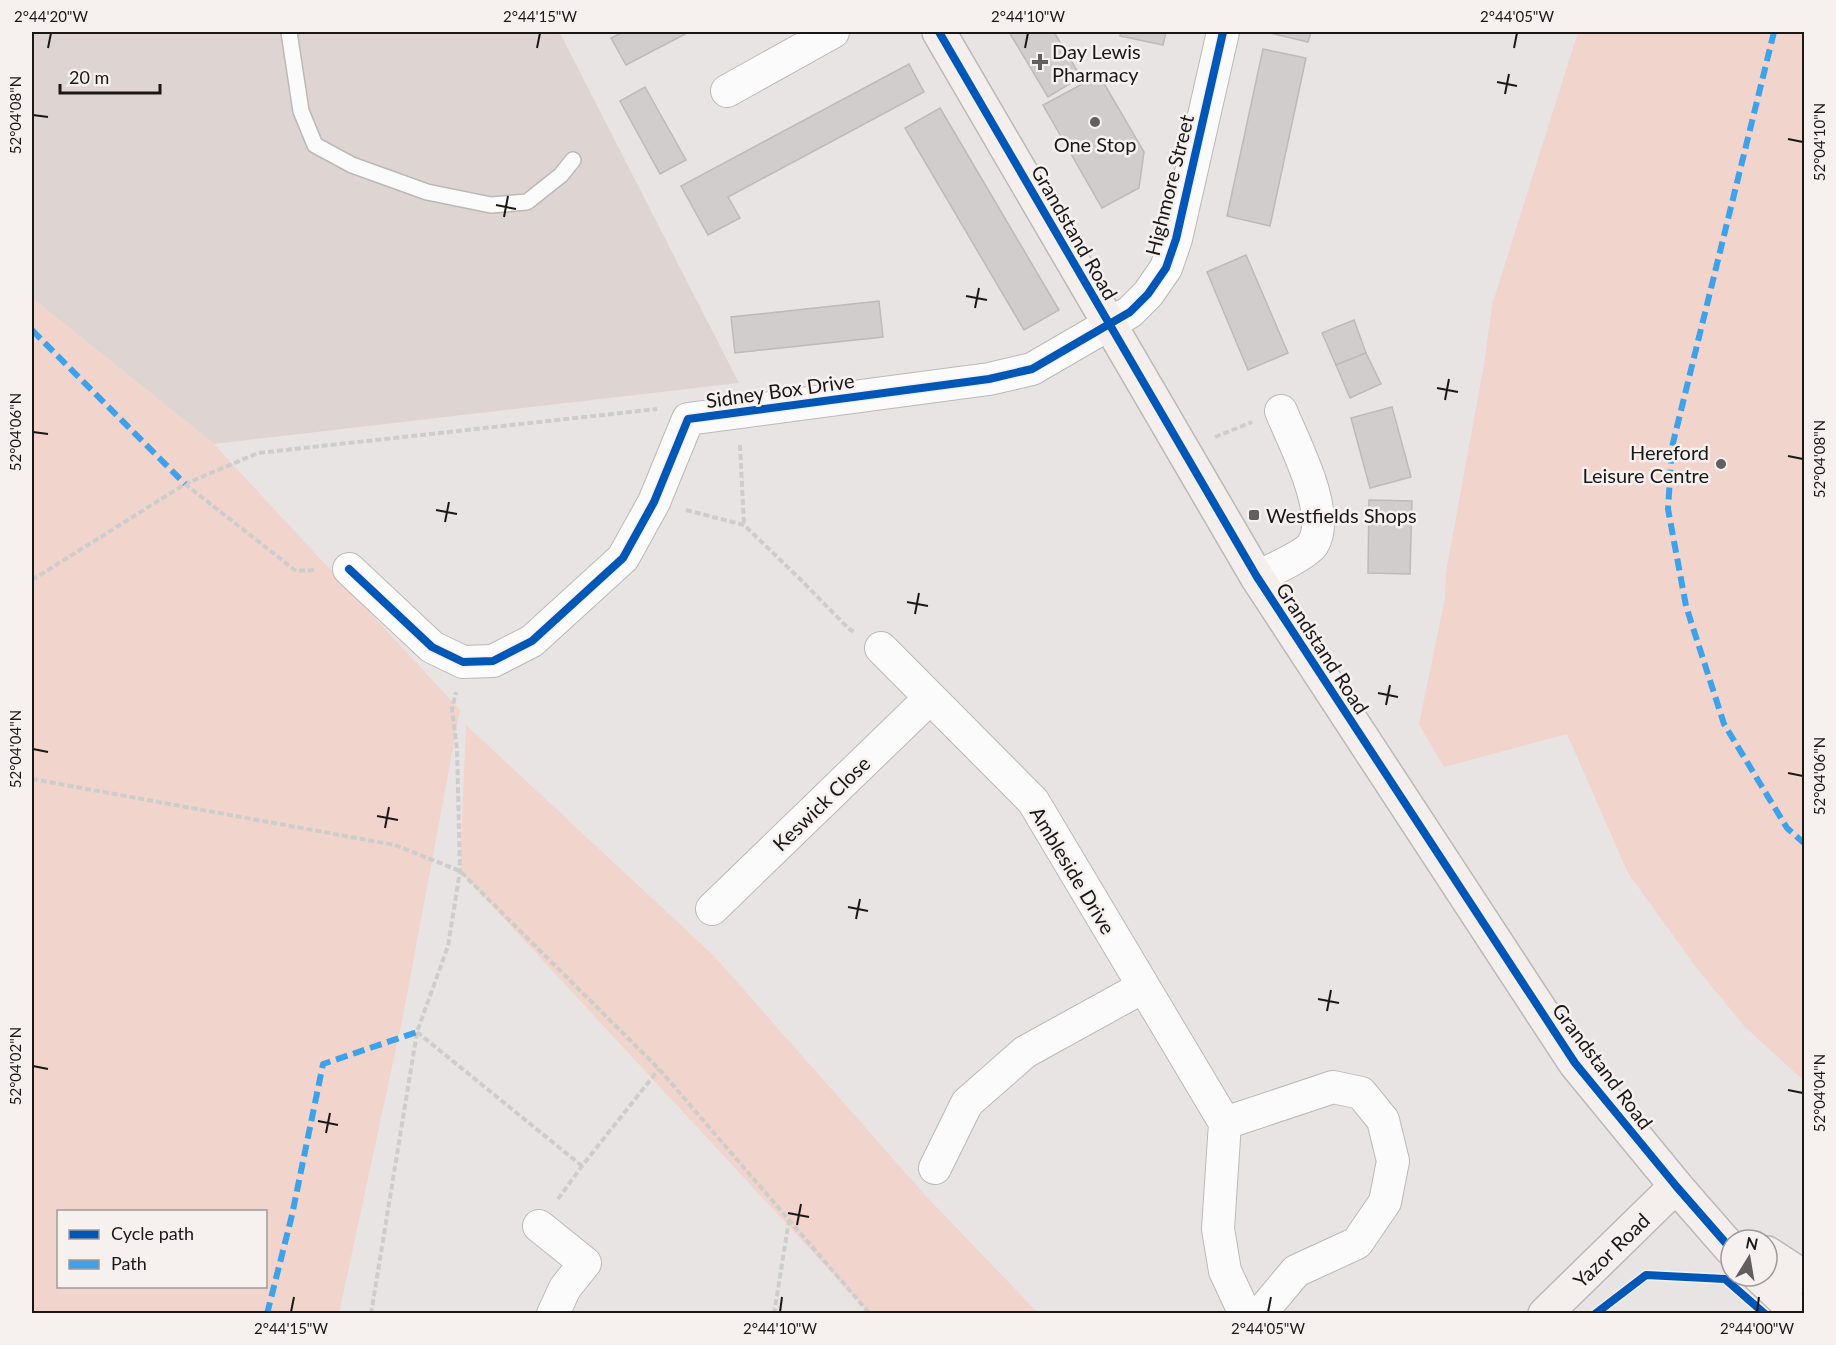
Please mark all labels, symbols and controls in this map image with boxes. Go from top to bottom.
text: 2°44'20"W [14,7,88,25]
text: 2°44'15"W [503,7,577,25]
text: 2°44'10"W [991,7,1065,25]
text: 2°44'05"W [1480,7,1554,25]
place label: Day Lewis Pharmacy [1052,39,1141,86]
marker: Day Lewis Pharmacy [1033,55,1047,69]
scale bar [60,57,160,95]
text: 20 m [69,66,109,88]
text: 52°04'08"N [6,76,24,154]
text: 52°04'10"N [1810,103,1828,181]
street label: Highmore Street [1140,112,1198,258]
marker: One Stop [1088,115,1102,129]
place label: One Stop [1054,132,1136,156]
street label: Grandstand Road [1027,160,1123,304]
street label: Sidney Box Drive [704,368,856,412]
text: 52°04'06"N [6,393,24,471]
text: 52°04'08"N [1810,420,1828,498]
place label: Hereford Leisure Centre [1582,440,1709,487]
marker: Hereford Leisure Centre [1714,457,1728,471]
place label: Westfields Shops [1266,503,1417,527]
marker: Westfields Shops [1247,508,1261,522]
street label: Grandstand Road [1272,578,1374,718]
text: 52°04'04"N [6,710,24,788]
text: 52°04'06"N [1810,737,1828,815]
street label: Keswick Close [767,751,875,855]
street label: Ambleside Drive [1026,802,1120,938]
street label: Grandstand Road [1548,998,1658,1134]
text: 52°04'02"N [6,1027,24,1105]
text: 52°04'04"N [1810,1054,1828,1132]
street label: Yazor Road [1568,1208,1654,1292]
legend [57,1210,267,1288]
text: Cycle path [111,1222,194,1244]
north arrow [1719,1228,1779,1288]
text: N [1744,1232,1760,1253]
text: Path [111,1252,147,1274]
text: 2°44'15"W [254,1319,328,1337]
text: 2°44'10"W [743,1319,817,1337]
text: 2°44'05"W [1231,1319,1305,1337]
text: 2°44'00"W [1720,1319,1794,1337]

